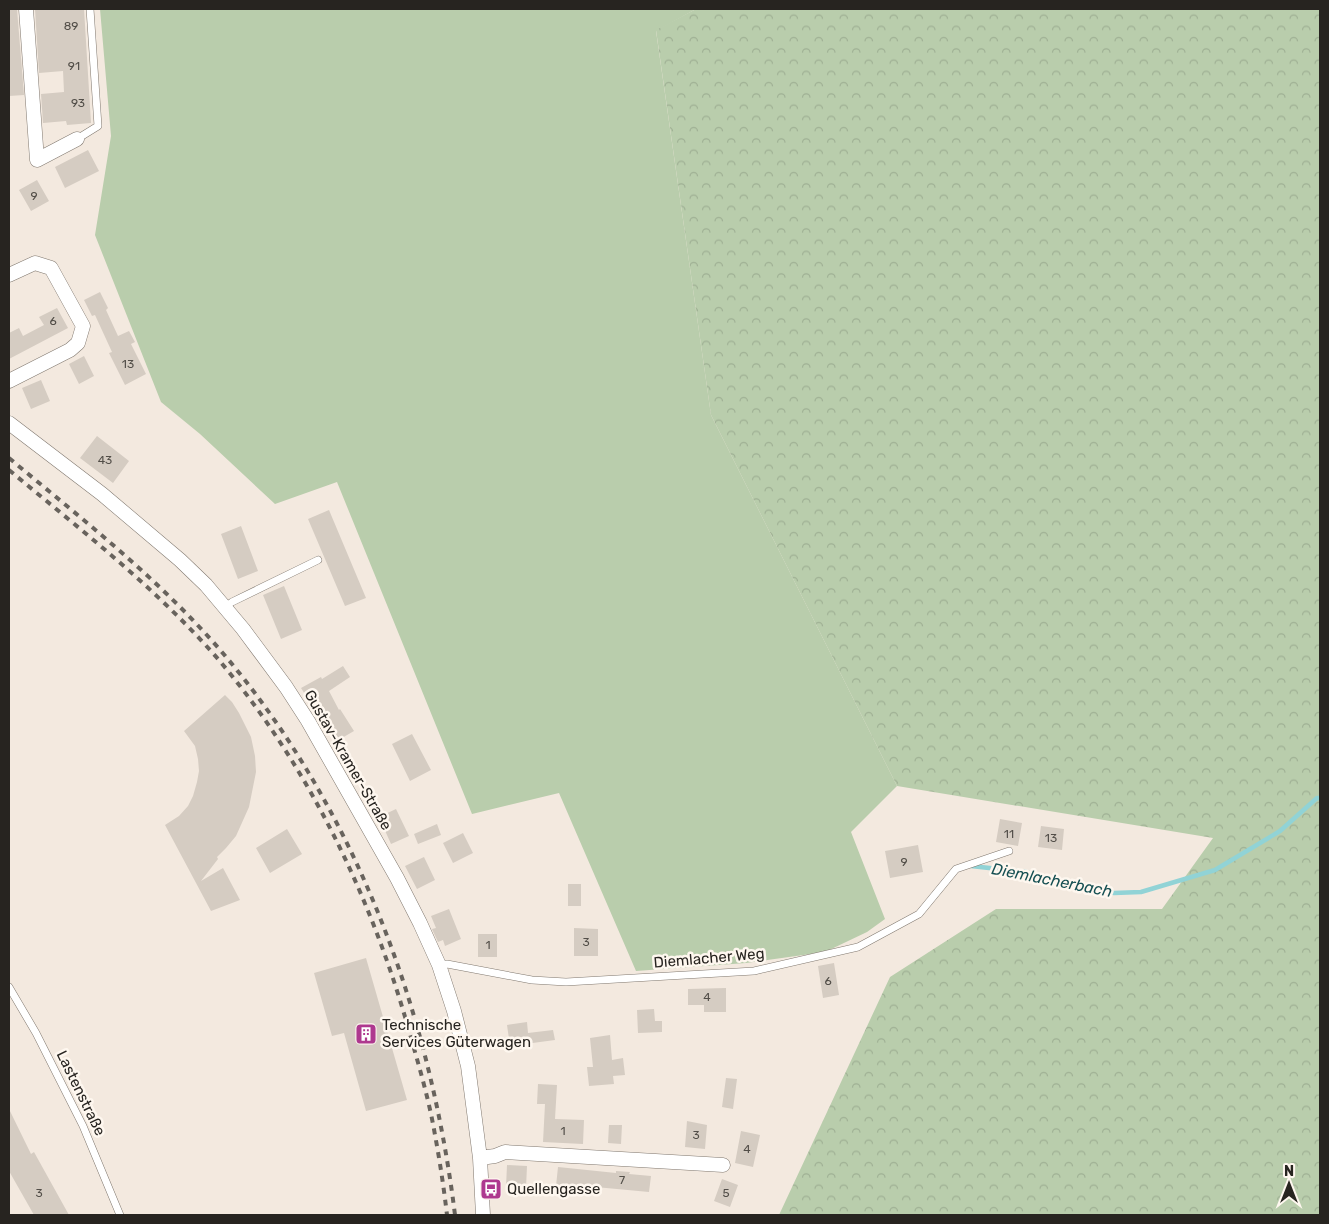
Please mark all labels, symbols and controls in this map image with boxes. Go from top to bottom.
house number: 89 [64,19,78,33]
house number: 91 [68,59,80,73]
house number: 93 [71,96,85,110]
house number: 9 [30,189,38,203]
house number: 6 [49,314,57,328]
house number: 13 [122,357,134,371]
house number: 43 [98,453,112,467]
street label: Gustav-Kramer-Straße [300,687,396,833]
house number: 11 [1004,827,1014,841]
house number: 13 [1045,831,1057,845]
house number: 9 [900,855,908,869]
water label: Diemlacherbach [990,859,1114,901]
house number: 3 [582,935,590,949]
house number: 1 [485,938,491,952]
street label: Diemlacher Weg [653,944,765,972]
house number: 6 [824,974,832,988]
house number: 4 [703,990,711,1004]
place label: Technische Services Güterwagen [382,1016,531,1051]
building icon: Technische Services Güterwagen [354,1022,378,1046]
street label: Lastenstraße [53,1048,109,1138]
house number: 1 [560,1124,566,1138]
house number: 3 [692,1128,700,1142]
house number: 4 [743,1142,751,1156]
north arrow [1264,1159,1314,1209]
text: N [1284,1163,1294,1180]
house number: 7 [619,1173,625,1187]
bus stop icon: Quellengasse [479,1177,503,1201]
place label: Quellengasse [507,1180,600,1198]
house number: 3 [35,1186,43,1200]
house number: 5 [722,1186,730,1200]

